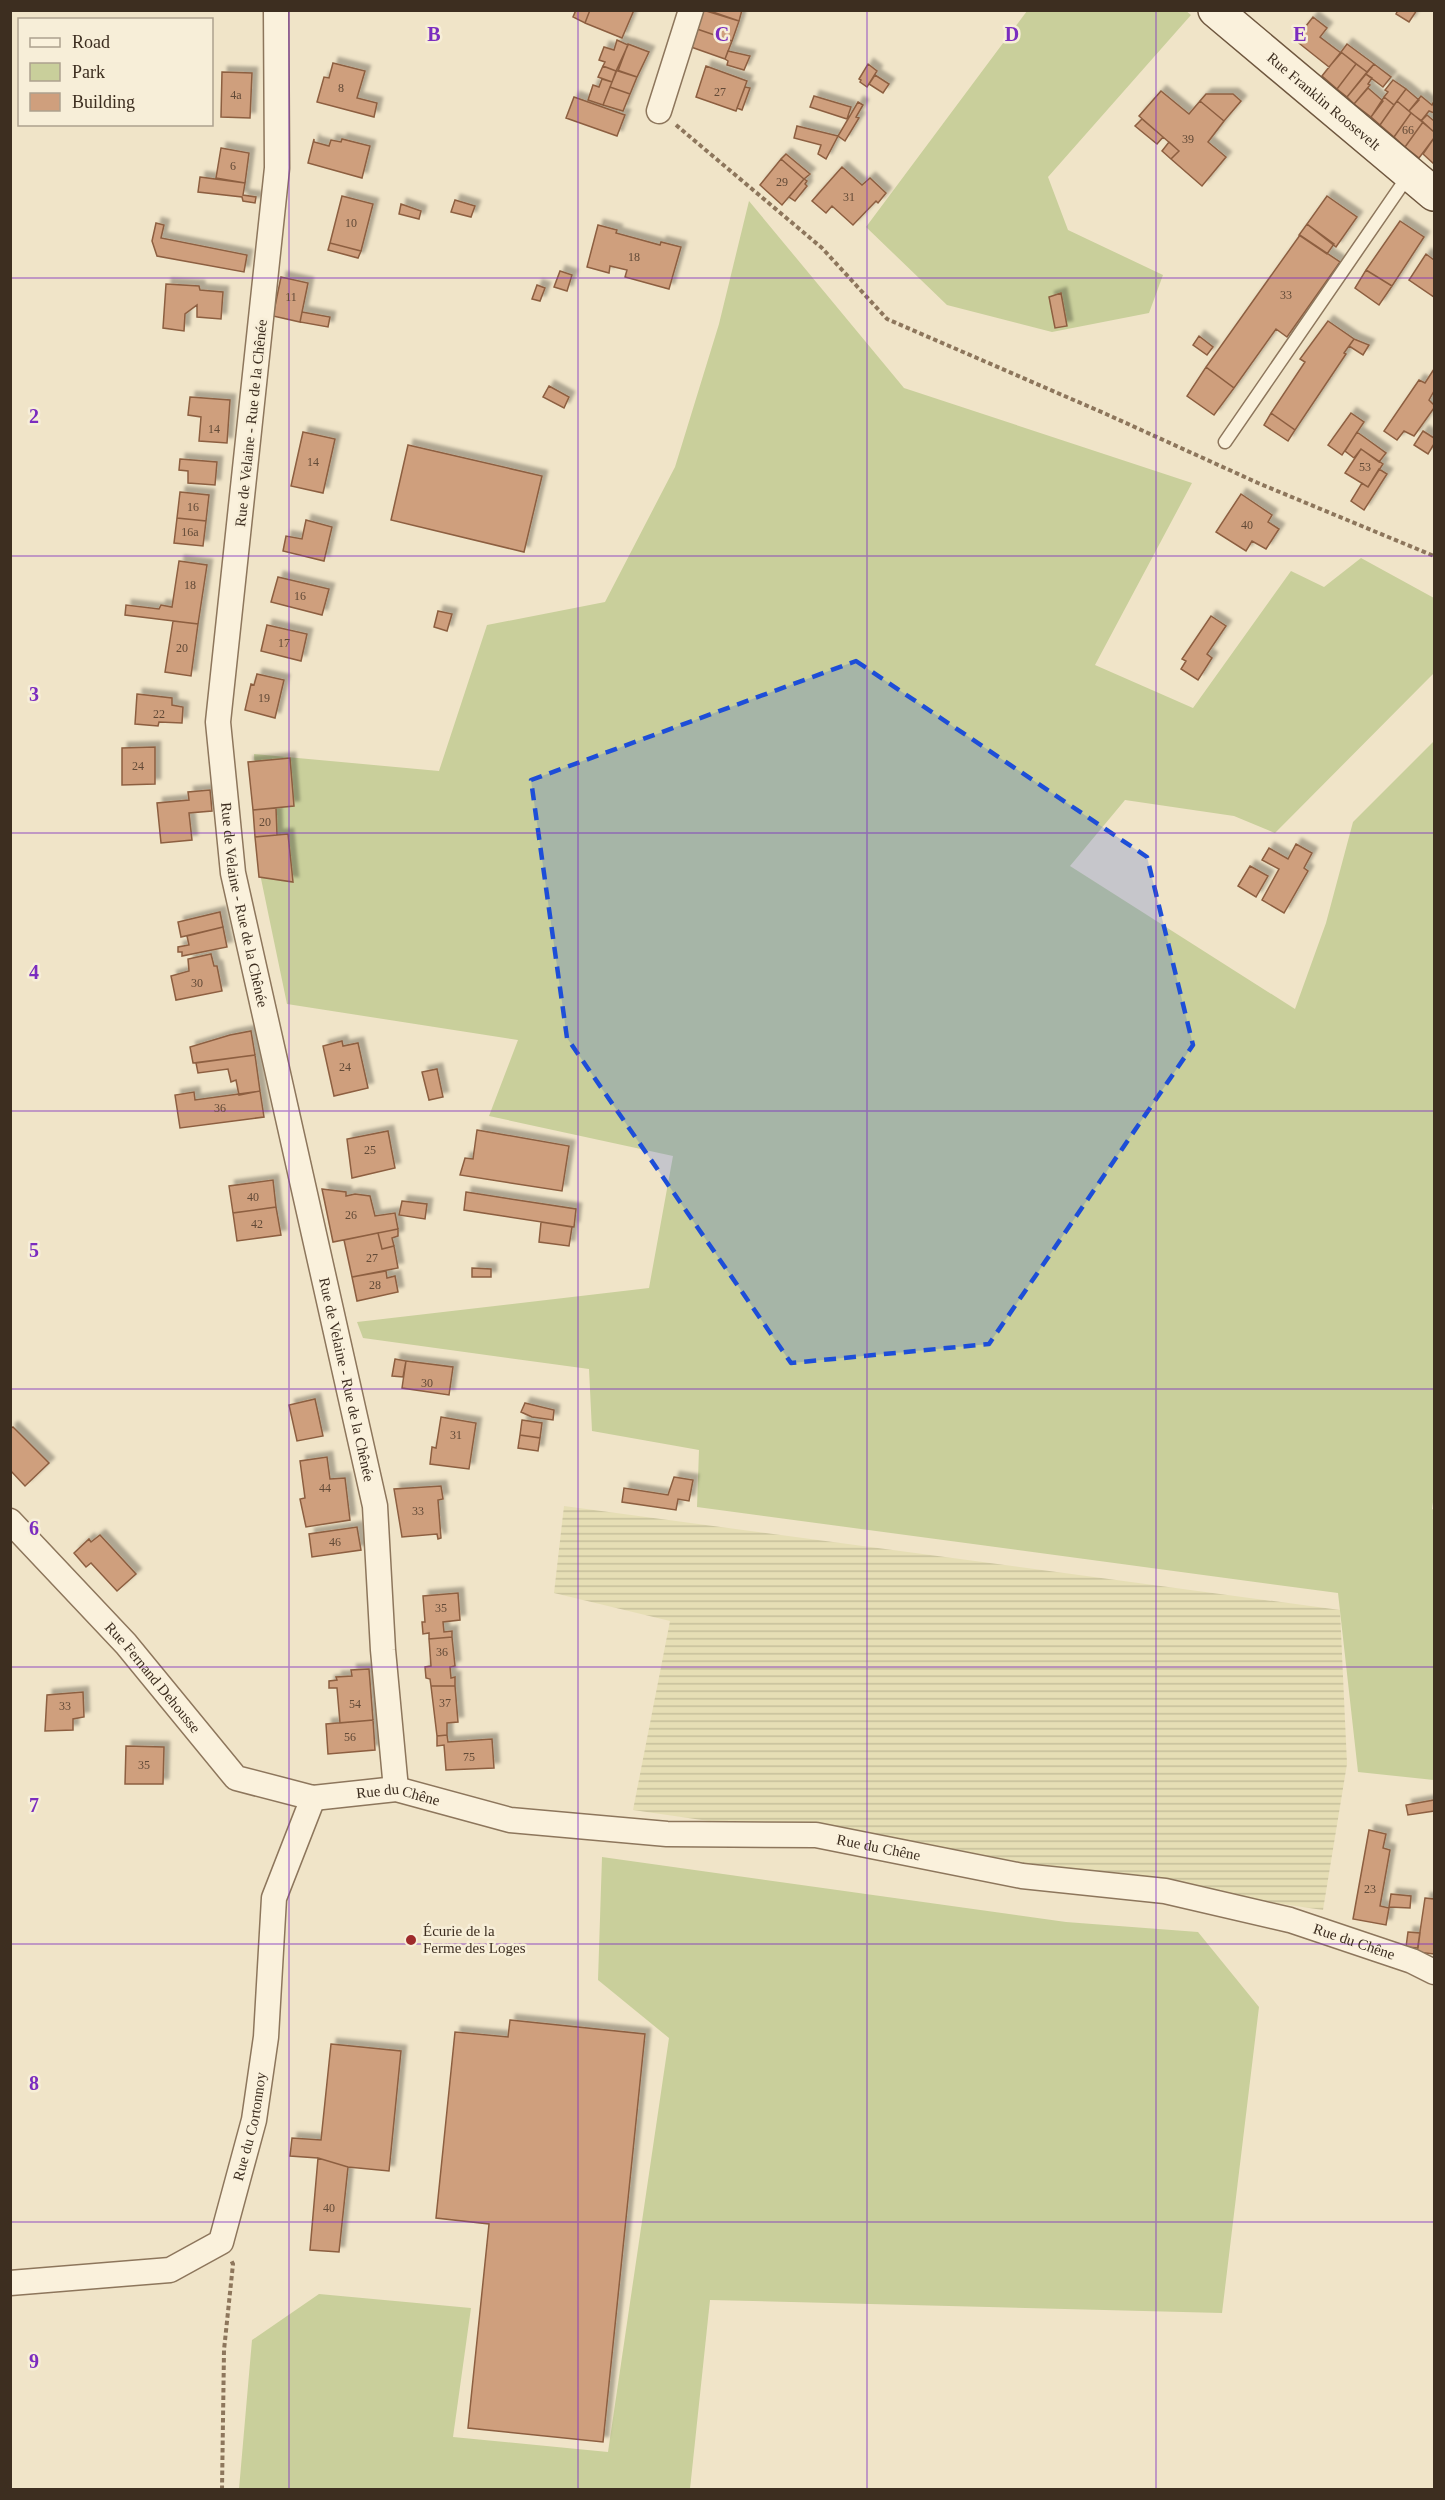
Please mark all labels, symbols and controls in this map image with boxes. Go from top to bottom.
legend [18,18,213,126]
text: B [427,23,441,45]
text: C [715,23,729,45]
text: D [1005,23,1019,45]
text: E [1293,23,1307,45]
text: Road [72,32,110,52]
street label: Rue Franklin Roosevelt [1264,49,1384,154]
text: Park [72,62,105,82]
house number: 8 [338,81,344,95]
house number: 27 [714,85,726,99]
house number: 4a [230,88,242,102]
text: Building [72,92,135,112]
house number: 66 [1402,123,1414,137]
house number: 39 [1182,132,1194,146]
house number: 6 [230,159,236,173]
house number: 29 [776,175,788,189]
house number: 31 [843,190,855,204]
house number: 10 [345,216,357,230]
house number: 18 [628,250,640,264]
house number: 33 [1280,288,1292,302]
house number: 11 [285,290,297,304]
street label: Rue de Velaine - Rue de la Chênée [232,318,270,527]
text: 2 [29,405,39,427]
house number: 14 [208,422,220,436]
house number: 14 [307,455,319,469]
house number: 53 [1359,460,1371,474]
house number: 16 [187,500,199,514]
house number: 40 [1241,518,1253,532]
house number: 16a [181,525,199,539]
house number: 18 [184,578,196,592]
house number: 16 [294,589,306,603]
house number: 17 [278,636,290,650]
house number: 20 [176,641,188,655]
text: 3 [29,683,39,705]
house number: 19 [258,691,270,705]
house number: 22 [153,707,165,721]
house number: 24 [132,759,144,773]
street label: Rue de Velaine - Rue de la Chênée [218,801,271,1009]
house number: 20 [259,815,271,829]
text: 4 [29,961,39,983]
house number: 30 [191,976,203,990]
house number: 24 [339,1060,351,1074]
house number: 36 [214,1101,226,1115]
house number: 25 [364,1143,376,1157]
house number: 40 [247,1190,259,1204]
house number: 26 [345,1208,357,1222]
house number: 42 [251,1217,263,1231]
text: 5 [29,1239,39,1261]
house number: 27 [366,1251,378,1265]
street label: Rue de Velaine - Rue de la Chênée [316,1276,377,1483]
house number: 28 [369,1278,381,1292]
house number: 30 [421,1376,433,1390]
house number: 31 [450,1428,462,1442]
house number: 44 [319,1481,331,1495]
house number: 33 [412,1504,424,1518]
text: 6 [29,1517,39,1539]
house number: 46 [329,1535,341,1549]
house number: 35 [435,1601,447,1615]
street label: Rue Fernand Dehousse [102,1619,204,1736]
house number: 36 [436,1645,448,1659]
house number: 37 [439,1696,451,1710]
house number: 54 [349,1697,361,1711]
house number: 33 [59,1699,71,1713]
house number: 56 [344,1730,356,1744]
house number: 75 [463,1750,475,1764]
house number: 35 [138,1758,150,1772]
street label: Rue du Chêne [355,1781,442,1809]
text: 7 [29,1794,39,1816]
street label: Rue du Chêne [835,1831,922,1864]
house number: 23 [1364,1882,1376,1896]
street label: Rue du Chêne [1311,1920,1397,1963]
place label: Écurie de la Ferme des Loges [423,1923,526,1956]
marker: Écurie de la Ferme des Loges [404,1933,418,1947]
street label: Rue du Cortonnoy [230,2071,269,2182]
text: 8 [29,2072,39,2094]
house number: 40 [323,2201,335,2215]
text: 9 [29,2350,39,2372]

